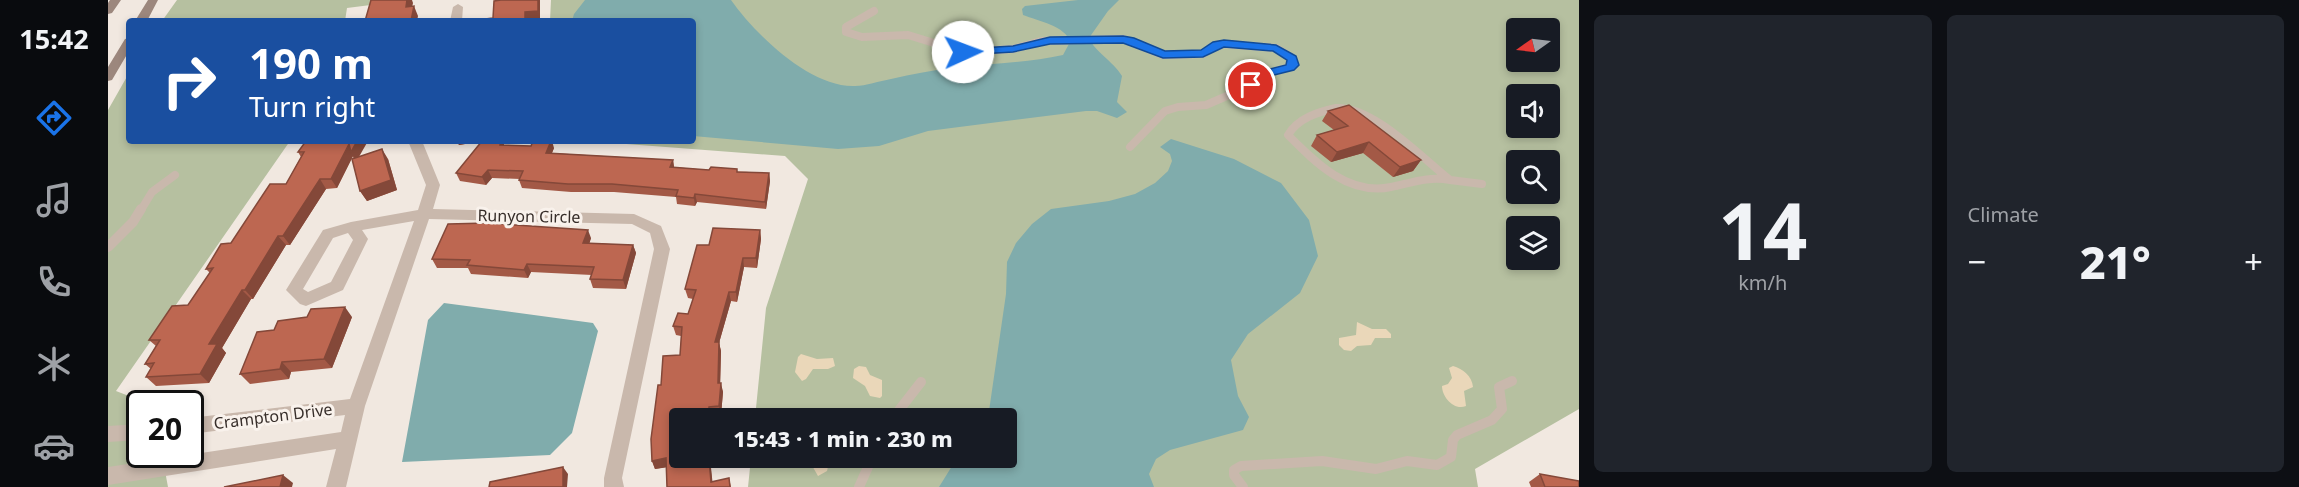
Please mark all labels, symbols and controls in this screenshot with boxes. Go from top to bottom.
north arrow [1506,18,1560,72]
map controls [1506,18,1560,270]
text: 15:42 [19,20,89,57]
position arrow [931,20,995,84]
text: 190 m [249,34,373,91]
icon: right [150,42,228,120]
pin [1225,59,1276,110]
icon: arrive [1234,68,1267,101]
button: sound [1506,84,1560,138]
text: Turn right [249,88,375,125]
icon: directions [33,97,75,139]
button: search [1506,150,1560,204]
text: 14 [1718,177,1807,283]
icon: music [33,179,75,221]
text: Climate [1968,201,2039,228]
street label: Runyon Circle [477,204,581,228]
button: layers [1506,216,1560,270]
text: 21° [2080,231,2151,292]
text: − [1968,239,1986,284]
text: + [2244,239,2263,284]
icon: phone [33,261,75,303]
text: km/h [1738,269,1787,296]
icon: climate [33,343,75,385]
speed limit sign: 20 [126,390,204,468]
street label: Crampton Drive [212,398,334,434]
text: 15:43 · 1 min · 230 m [733,423,953,453]
icon: car [33,425,75,467]

